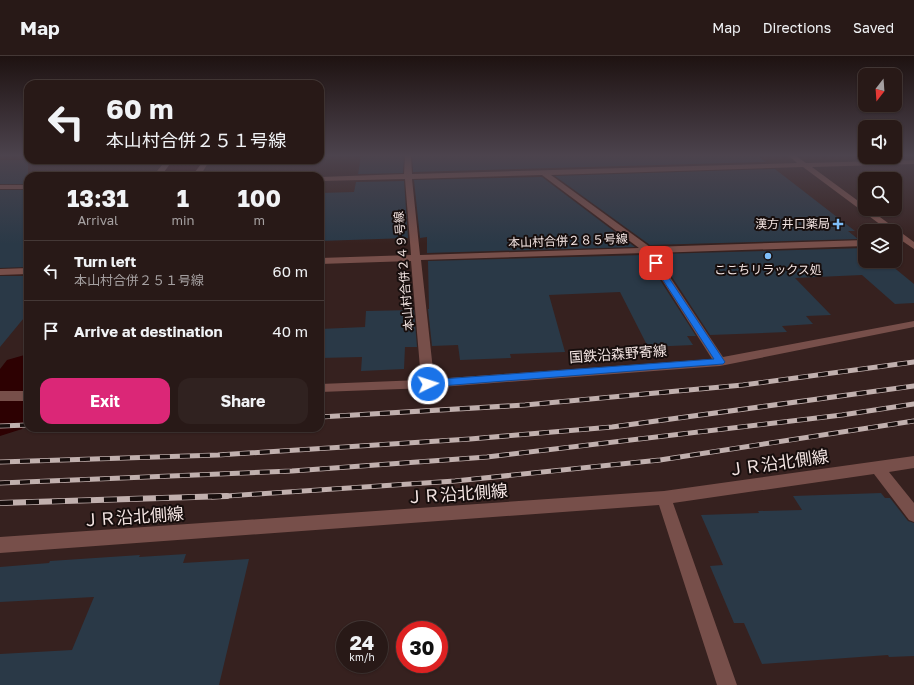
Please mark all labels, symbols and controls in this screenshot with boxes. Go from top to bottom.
text: Map [20,16,60,39]
text: Map [712,19,741,36]
text: Directions [763,19,831,36]
text: Saved [853,19,894,36]
north arrow [858,68,902,112]
map controls [858,68,902,268]
text: 60 m [106,92,173,125]
icon: left [40,96,92,148]
button: sound [858,120,902,164]
text: 本山村合併２５１号線 [106,129,286,151]
button: search [858,172,902,216]
text: 13:31 [67,183,129,212]
text: 1 [177,183,189,212]
text: 100 [237,183,281,212]
street label: 本山村合併２４９号線 [391,211,416,331]
text: Arrival [77,212,118,228]
text: min [172,212,195,228]
text: m [254,212,265,228]
place label: 漢方 井口薬局 [755,216,830,231]
marker: 漢方 井口薬局 [833,219,843,229]
button: layers [858,224,902,268]
street label: 本山村合併２８５号線 [508,231,628,250]
pin [639,246,673,280]
marker: ここちリラックス処 [763,251,773,261]
text: Turn left [74,252,136,270]
icon: arrive [645,252,667,274]
icon: left [40,260,62,282]
text: 60 m [273,262,308,280]
place label: ここちリラックス処 [714,262,822,277]
text: 本山村合併２５１号線 [74,272,204,288]
icon: arrive [40,320,62,342]
text: Arrive at destination [74,322,223,340]
text: 40 m [273,322,308,340]
street label: 国鉄沿森野寄線 [568,342,667,365]
position arrow [407,363,449,405]
button: Exit [40,378,170,424]
button: Share [178,378,308,424]
street label: ＪＲ沿北側線 [726,445,830,480]
street label: ＪＲ沿北側線 [405,479,509,508]
street label: ＪＲ沿北側線 [81,502,185,531]
speed limit sign: 30 [396,621,448,673]
text: 24 [350,630,374,654]
text: km/h [349,651,375,663]

